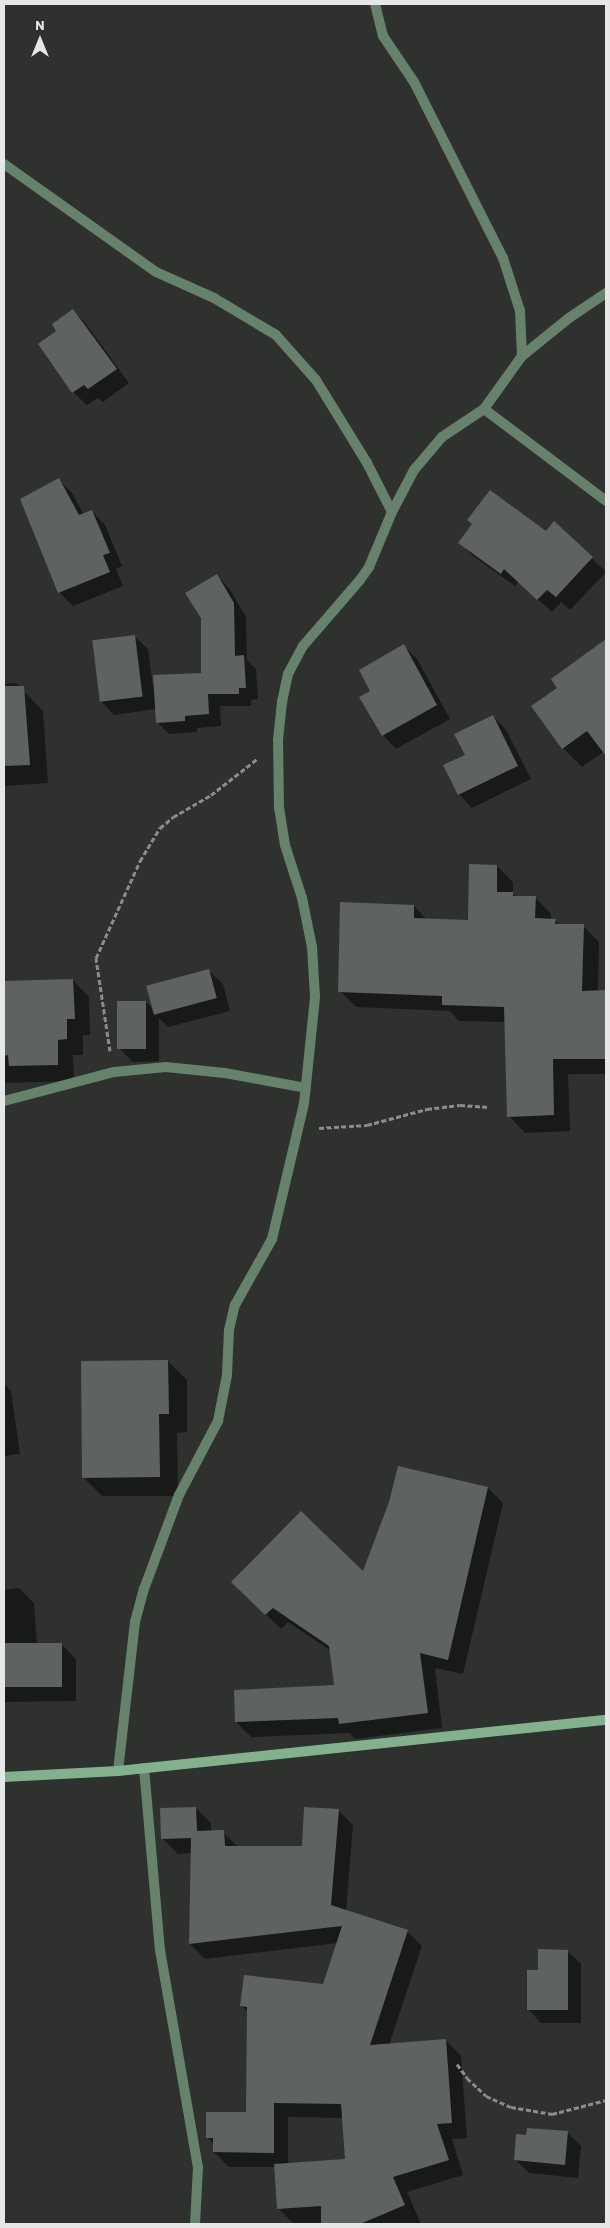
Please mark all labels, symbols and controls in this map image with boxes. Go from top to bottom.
north arrow [15,15,65,65]
text: N [35,16,45,33]

